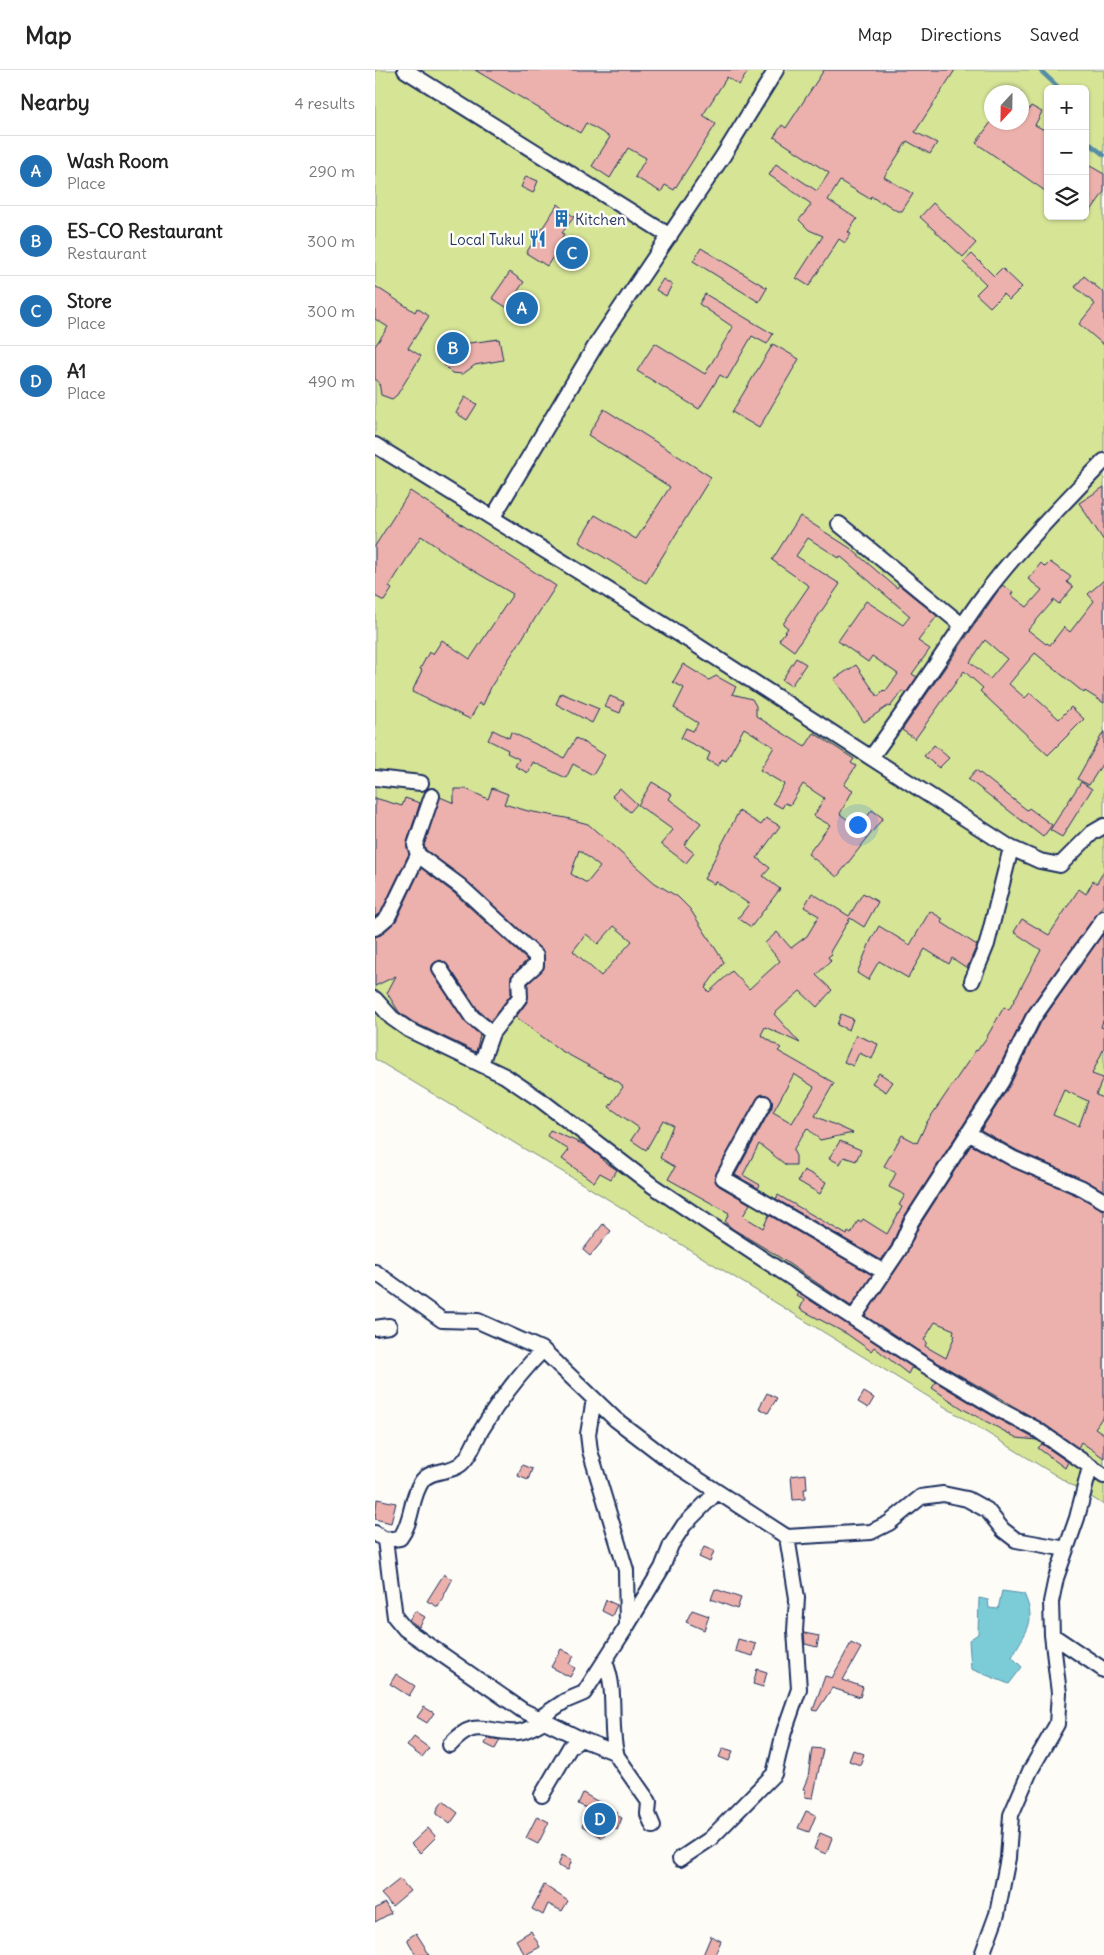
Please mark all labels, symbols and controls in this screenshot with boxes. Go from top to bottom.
text: Map [25,20,72,50]
text: Map [857,23,892,46]
text: Directions [920,23,1002,46]
text: Saved [1030,23,1079,46]
north arrow [984,85,1029,130]
map controls [1044,85,1089,220]
button: + [1044,85,1089,130]
text: Nearby [20,89,90,116]
text: 4 results [294,93,355,113]
button: − [1044,130,1089,175]
text: Wash Room [67,149,169,173]
text: A [31,161,41,181]
text: 290 m [309,161,355,181]
text: Place [67,173,106,193]
button: layers [1044,175,1089,220]
building icon: Kitchen [551,209,571,229]
place label: Kitchen [575,210,626,229]
text: ES-CO Restaurant [67,219,223,243]
restaurant icon: Local Tukul [528,229,548,249]
place label: Local Tukul [449,230,524,249]
text: B [31,231,41,251]
text: 300 m [307,231,355,251]
pin: C [556,234,588,272]
text: Restaurant [67,243,147,263]
text: Store [67,289,112,313]
pin: A [506,289,538,327]
text: C [31,301,41,321]
text: 300 m [307,301,355,321]
text: Place [67,313,106,333]
pin: B [437,329,469,367]
text: A1 [67,359,86,383]
text: D [30,371,42,391]
text: 490 m [308,371,355,391]
text: Place [67,383,106,403]
your location [845,812,871,838]
pin: D [584,1800,616,1838]

